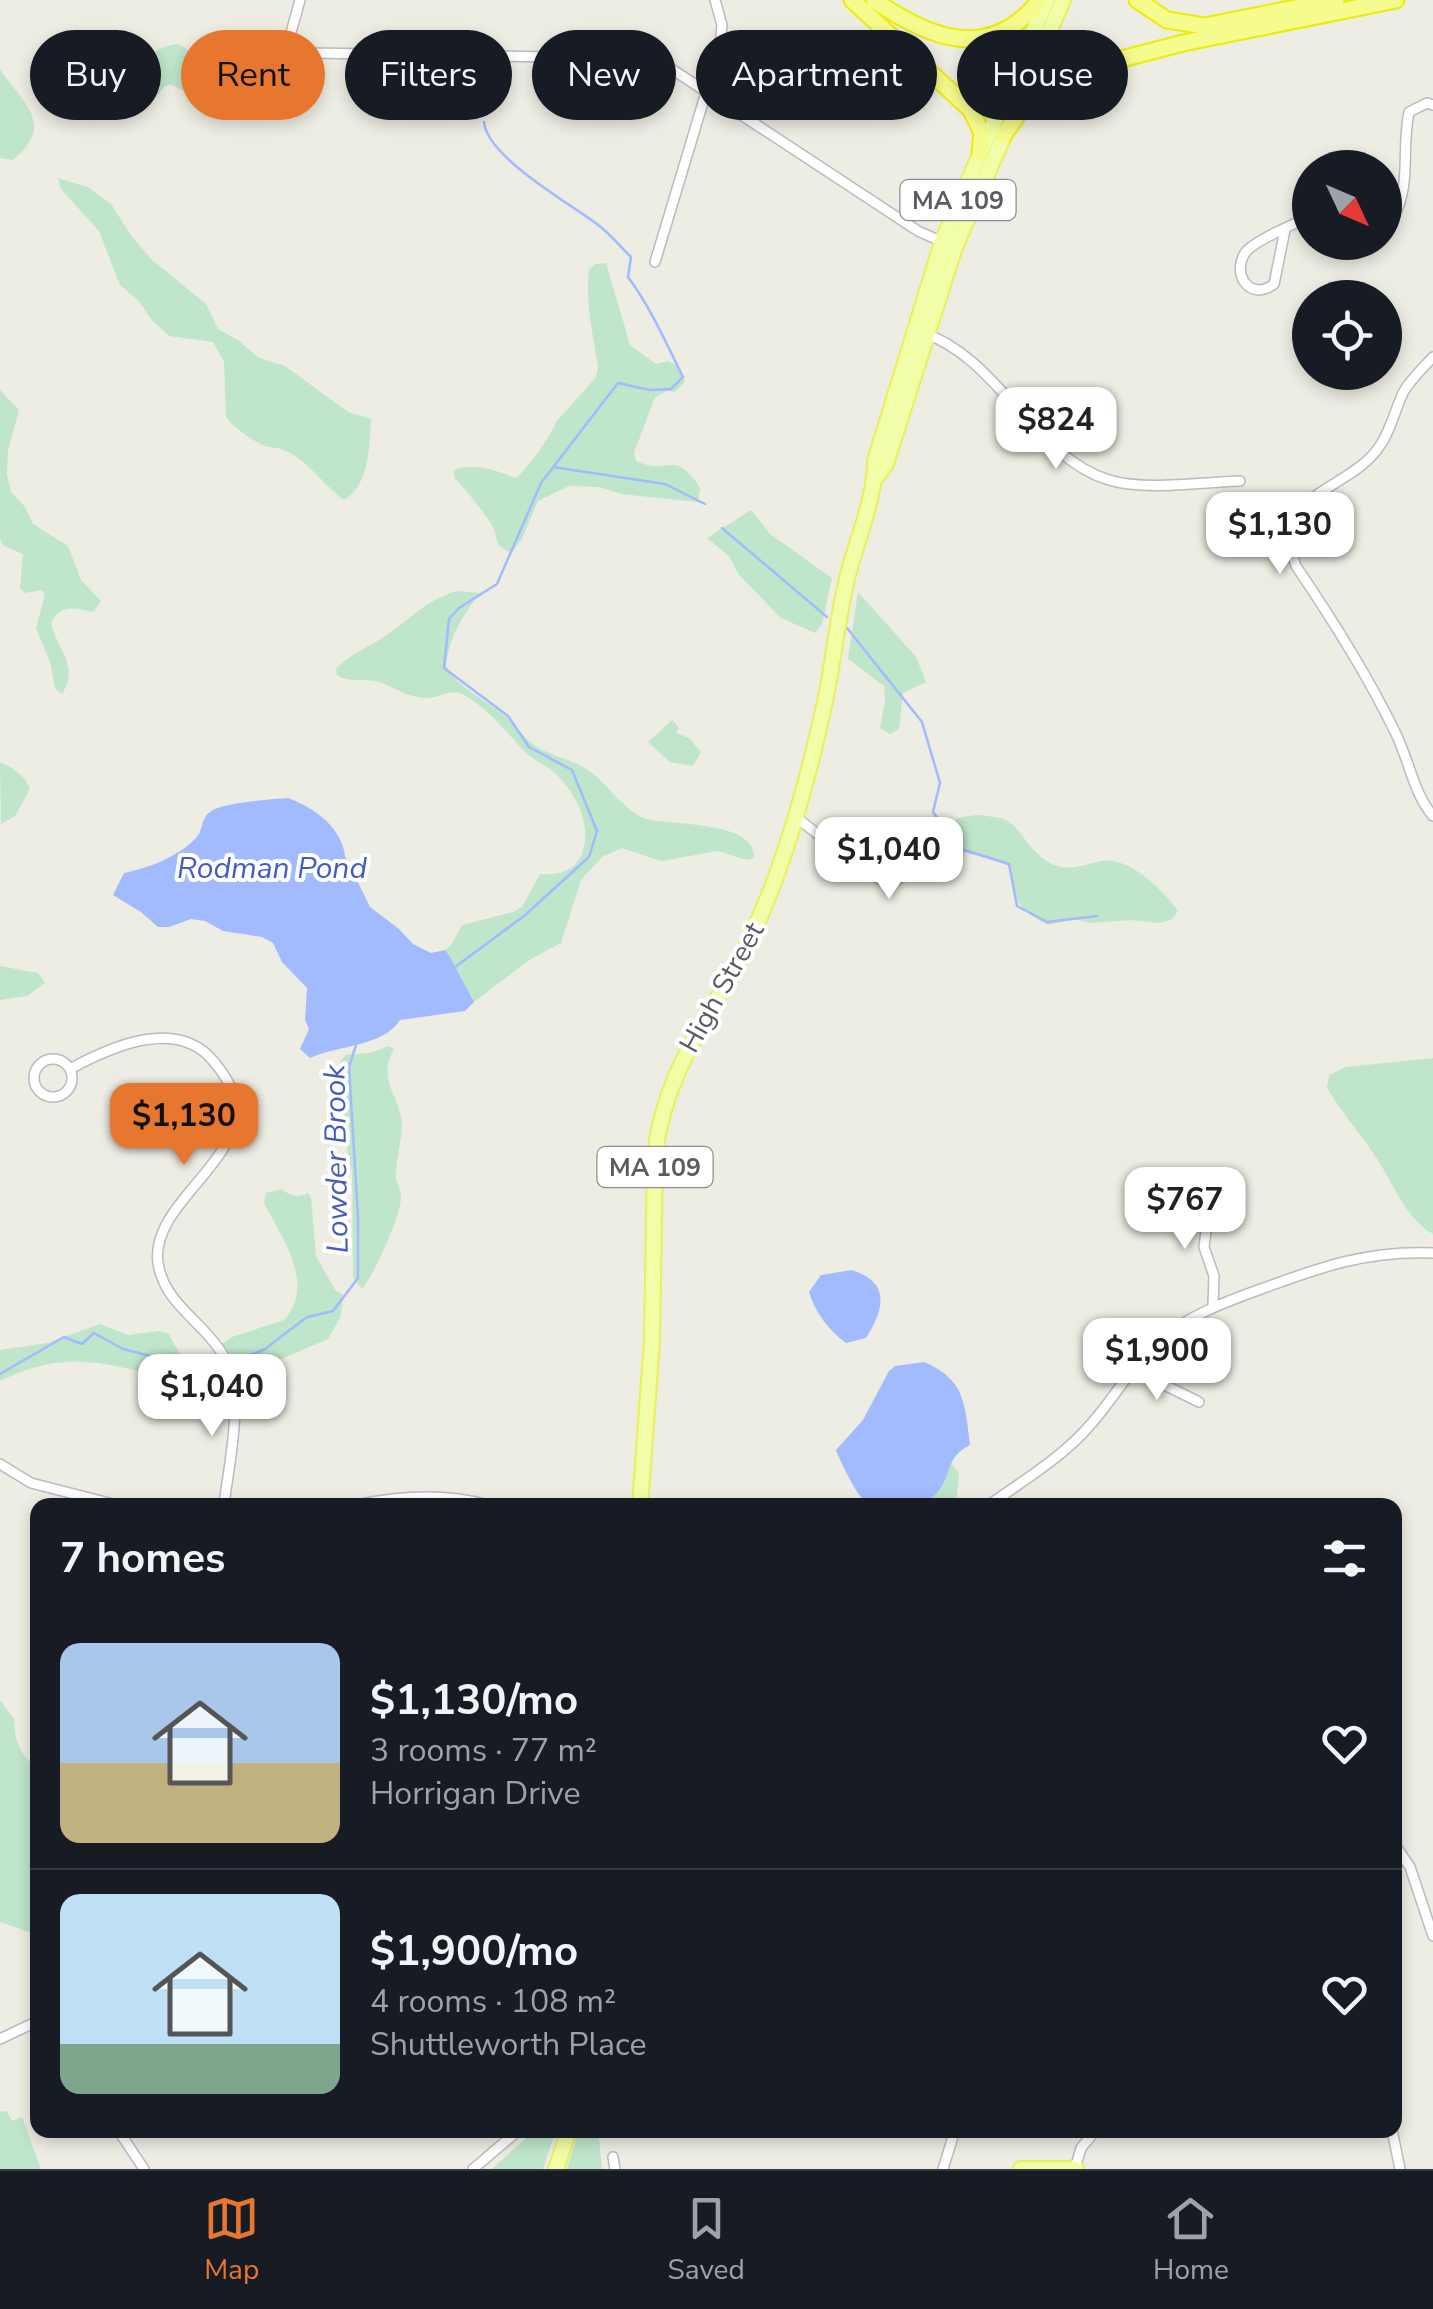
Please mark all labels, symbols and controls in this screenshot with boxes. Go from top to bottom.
chip: Buy [30,30,161,120]
chip: Rent [181,30,325,120]
chip: Filters [345,30,512,120]
chip: New [532,30,676,120]
chip: Apartment [696,30,937,120]
chip: House [957,30,1128,120]
north arrow [1292,150,1402,260]
map controls [1292,150,1402,390]
road number: MA 109 [900,180,1016,220]
button: locate [1292,280,1402,390]
pin: $824 [997,387,1115,472]
text: $824 [1018,398,1094,441]
pin: $1,130 [1199,492,1361,577]
text: $1,130 [1228,503,1332,546]
pin: $1,040 [808,817,970,902]
text: $1,040 [837,828,941,871]
water label: Rodman Pond [177,848,367,889]
street label: High Street [670,915,773,1060]
water label: Lowder Brook [314,1063,359,1254]
pin: $1,130 [103,1083,265,1168]
text: $1,130 [132,1094,236,1137]
road number: MA 109 [598,1147,712,1187]
pin: $767 [1126,1167,1244,1252]
text: $767 [1147,1178,1223,1221]
pin: $1,900 [1076,1318,1238,1403]
text: $1,900 [1105,1329,1209,1372]
pin: $1,040 [131,1354,293,1439]
text: $1,040 [160,1365,264,1408]
text: 7 homes [60,1530,225,1587]
icon: filters [1317,1531,1372,1586]
text: $1,130/mo [370,1672,578,1729]
icon: home [140,1683,260,1803]
icon: heart [1317,1716,1372,1771]
text: 3 rooms · 77 m² [370,1729,597,1772]
text: Horrigan Drive [370,1772,581,1815]
text: $1,900/mo [370,1923,578,1980]
icon: home [140,1934,260,2054]
icon: heart [1317,1967,1372,2022]
text: 4 rooms · 108 m² [370,1980,616,2023]
text: Shuttleworth Place [370,2023,647,2066]
tab: Map [204,2191,259,2289]
tab: Saved [667,2191,745,2289]
tab: Home [1153,2191,1229,2289]

